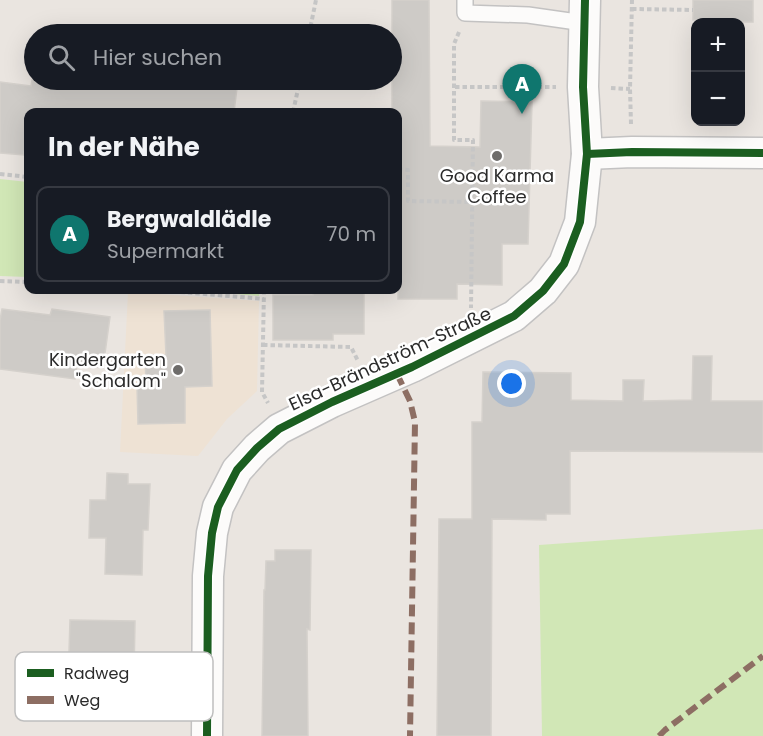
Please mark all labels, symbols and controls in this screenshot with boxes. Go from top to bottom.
map controls [691,18,745,126]
button: + [691,18,745,72]
search box [24,24,402,90]
icon: search [45,41,78,74]
text: Hier suchen [93,42,222,73]
pin: A [502,64,542,114]
button: − [691,72,745,126]
text: In der Nähe [48,129,200,165]
marker: Good Karma Coffee [490,149,504,163]
place label: Good Karma Coffee [440,163,554,209]
text: Bergwaldlädle [107,204,271,235]
text: A [62,220,77,248]
text: 70 m [327,220,376,248]
text: Supermarkt [107,237,224,265]
street label: Elsa-Brändström-Straße [284,301,495,417]
place label: Kindergarten "Schalom" [49,347,166,393]
marker: Kindergarten "Schalom" [171,363,185,377]
your location [497,369,526,398]
legend [15,652,213,721]
text: Radweg [64,662,129,685]
text: Weg [64,689,100,712]

